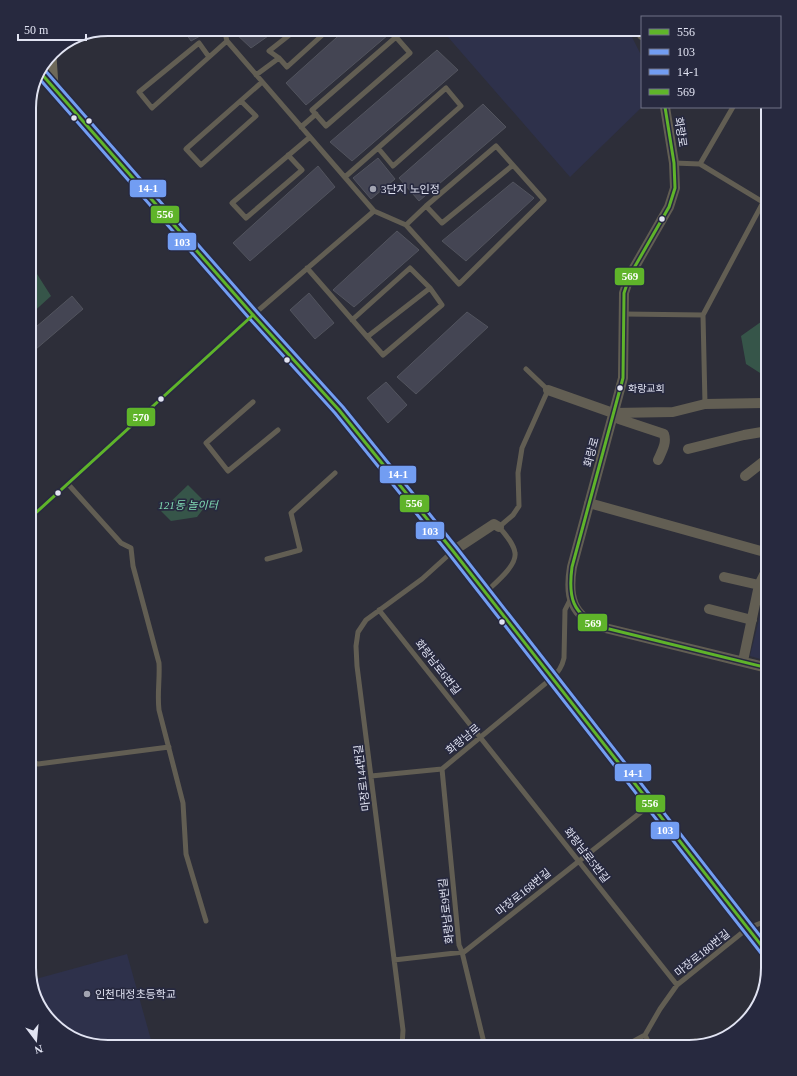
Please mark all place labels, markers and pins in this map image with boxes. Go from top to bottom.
unlabelled marker [69,113,79,123]
unlabelled marker [84,116,94,126]
place label: 3단지 노인정 [381,183,440,195]
marker: 3단지 노인정 [368,184,378,194]
unlabelled marker [657,214,667,224]
unlabelled marker [282,355,292,365]
marker: 화랑교회 [615,383,625,393]
place label: 화랑교회 [628,383,665,394]
unlabelled marker [156,394,166,404]
unlabelled marker [53,488,63,498]
unlabelled marker [497,617,507,627]
place label: 인천대정초등학교 [95,988,176,1000]
marker: 인천대정초등학교 [82,989,92,999]

